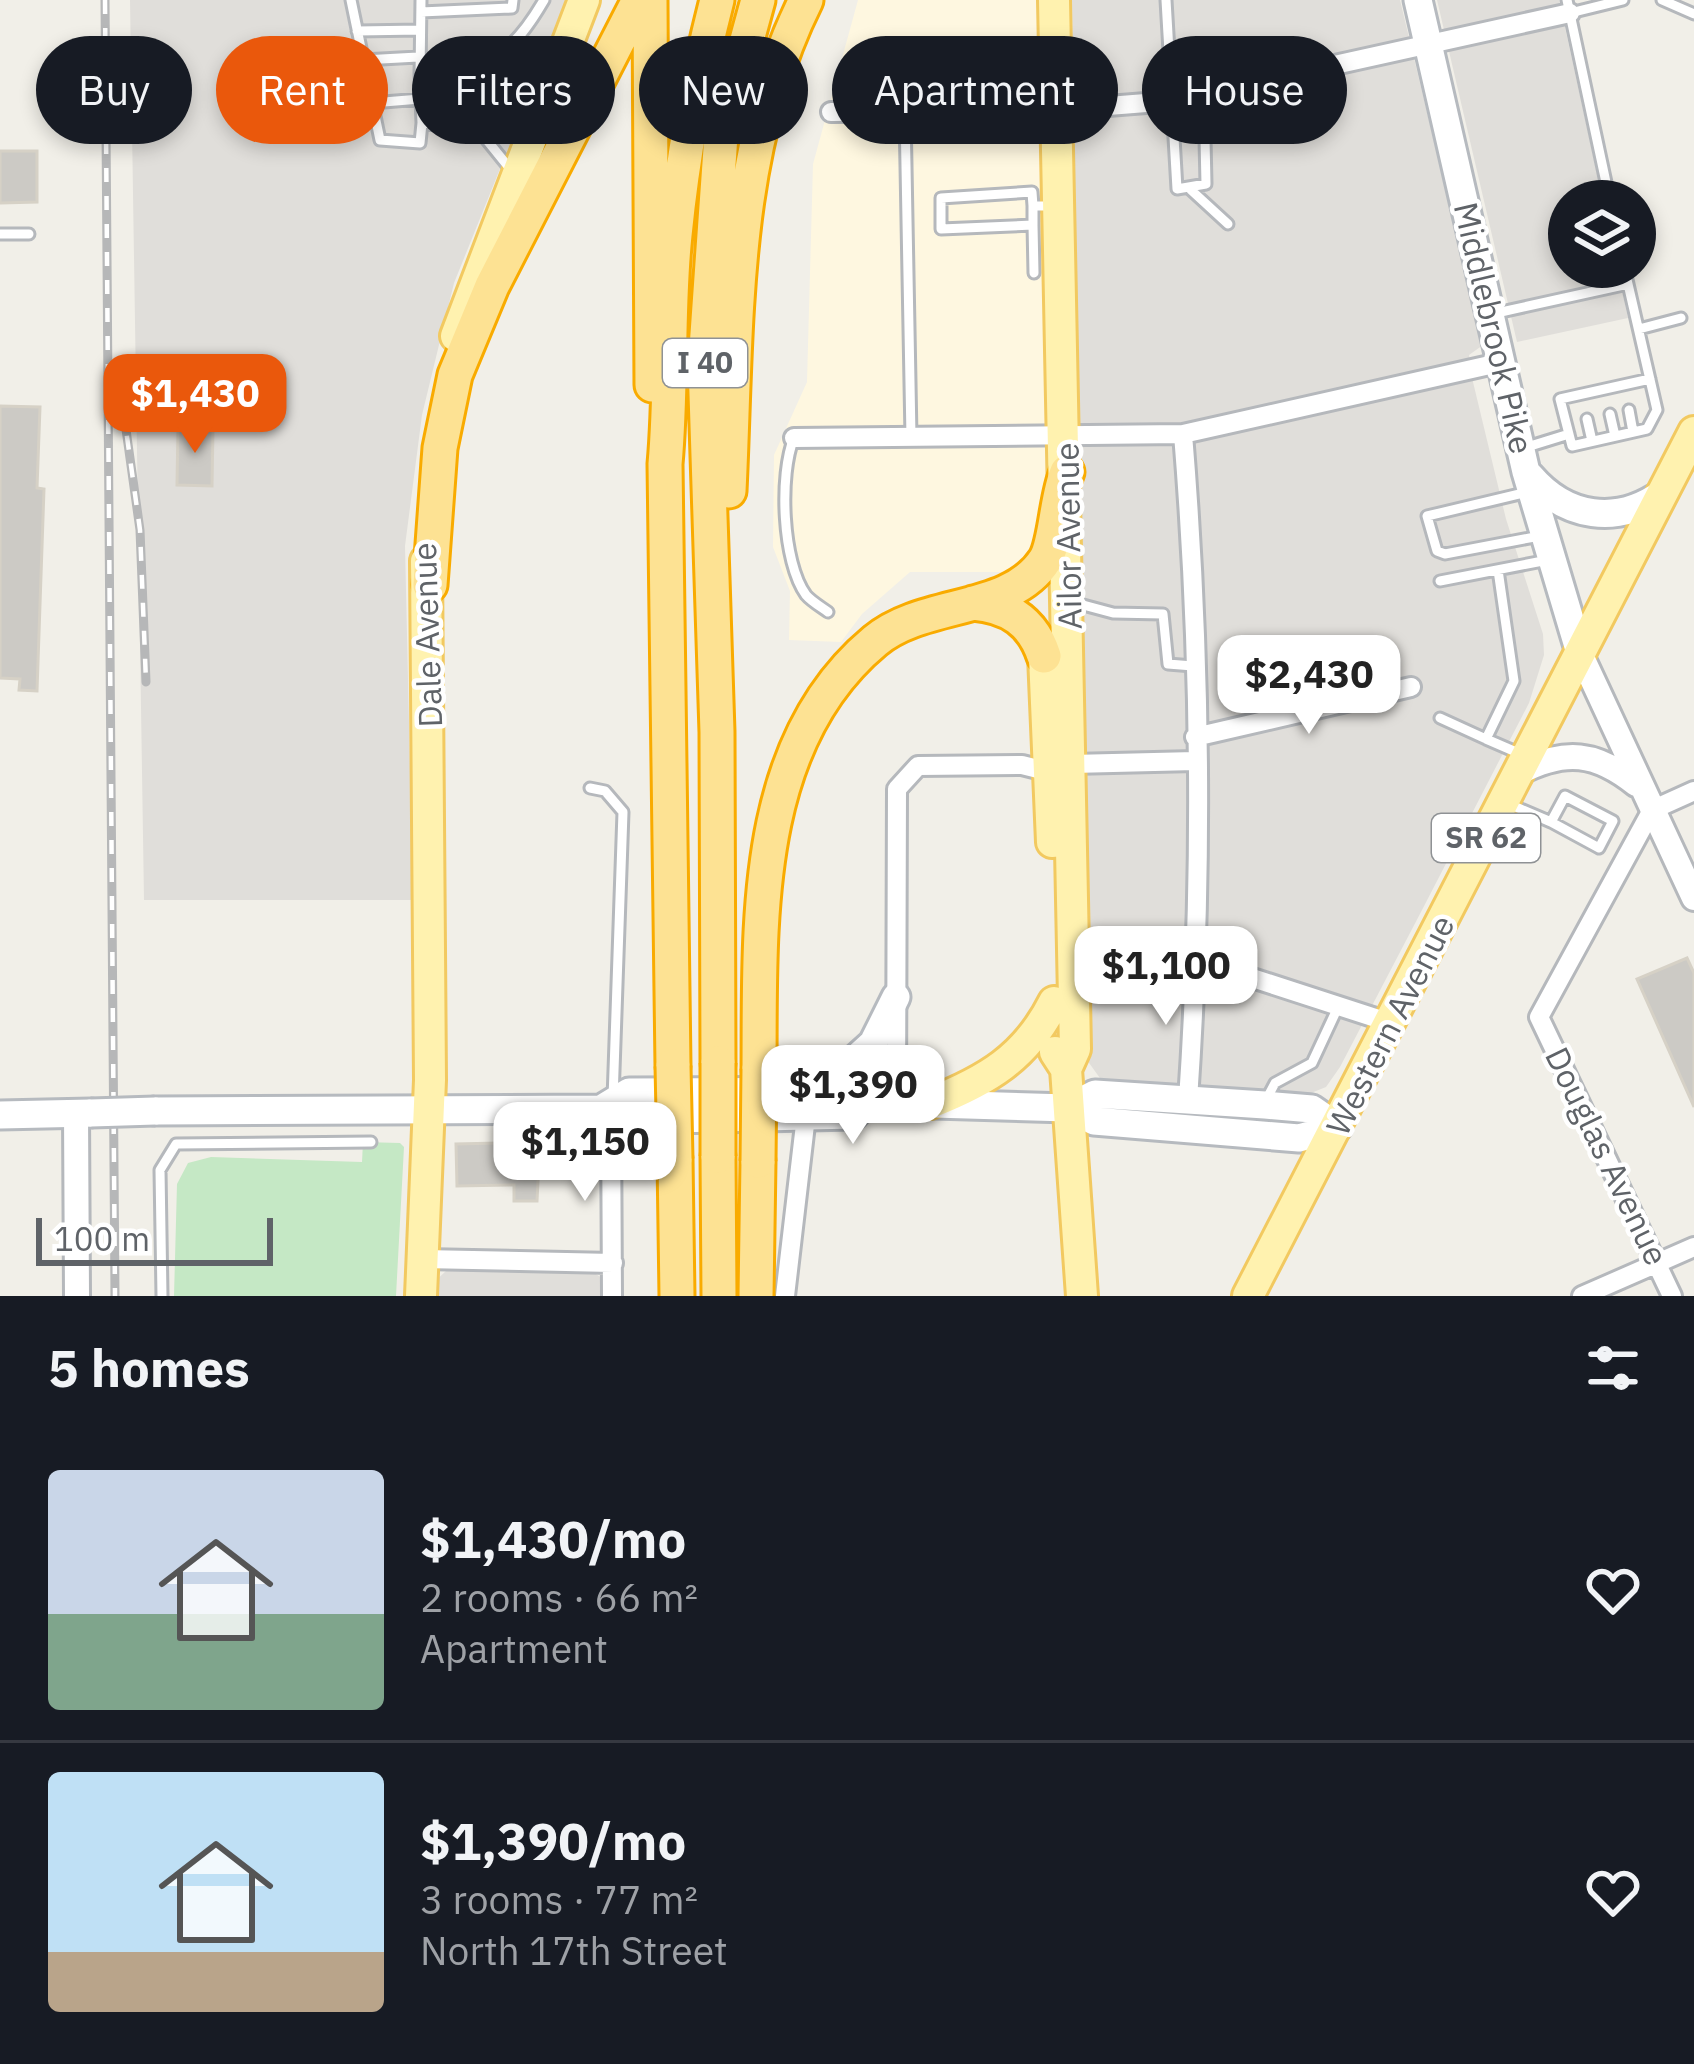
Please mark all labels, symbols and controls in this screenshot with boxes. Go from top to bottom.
chip: Buy [36,36,192,144]
chip: Rent [216,36,388,144]
chip: Filters [412,36,615,144]
chip: New [639,36,808,144]
chip: Apartment [832,36,1118,144]
chip: House [1142,36,1347,144]
map controls [1548,180,1656,288]
button: layers [1548,180,1656,288]
street label: Middlebrook Pike [1445,198,1544,458]
road number: I 40 [663,339,747,387]
pin: $1,430 [97,354,293,456]
text: $1,430 [130,367,260,418]
street label: Ailor Avenue [1044,442,1091,630]
street label: Dale Avenue [402,542,451,728]
pin: $2,430 [1211,635,1407,737]
text: $2,430 [1244,648,1374,699]
road number: SR 62 [1432,814,1540,862]
street label: Western Avenue [1316,908,1463,1142]
pin: $1,100 [1068,926,1264,1028]
text: $1,100 [1101,939,1231,990]
street label: Douglas Avenue [1536,1040,1679,1272]
pin: $1,390 [755,1045,951,1147]
text: $1,390 [788,1058,918,1109]
pin: $1,150 [487,1102,683,1204]
text: $1,150 [520,1115,650,1166]
scale bar [36,1212,273,1265]
text: 100 m [54,1217,150,1260]
text: 5 homes [48,1335,250,1401]
icon: filters [1580,1335,1646,1401]
text: $1,430/mo [420,1506,686,1572]
icon: home [144,1518,288,1662]
icon: heart [1580,1557,1646,1623]
text: 2 rooms · 66 m² [420,1572,698,1623]
text: Apartment [420,1623,608,1674]
text: $1,390/mo [420,1808,686,1874]
icon: home [144,1820,288,1964]
icon: heart [1580,1859,1646,1925]
text: 3 rooms · 77 m² [420,1874,698,1925]
text: North 17th Street [420,1925,728,1976]

